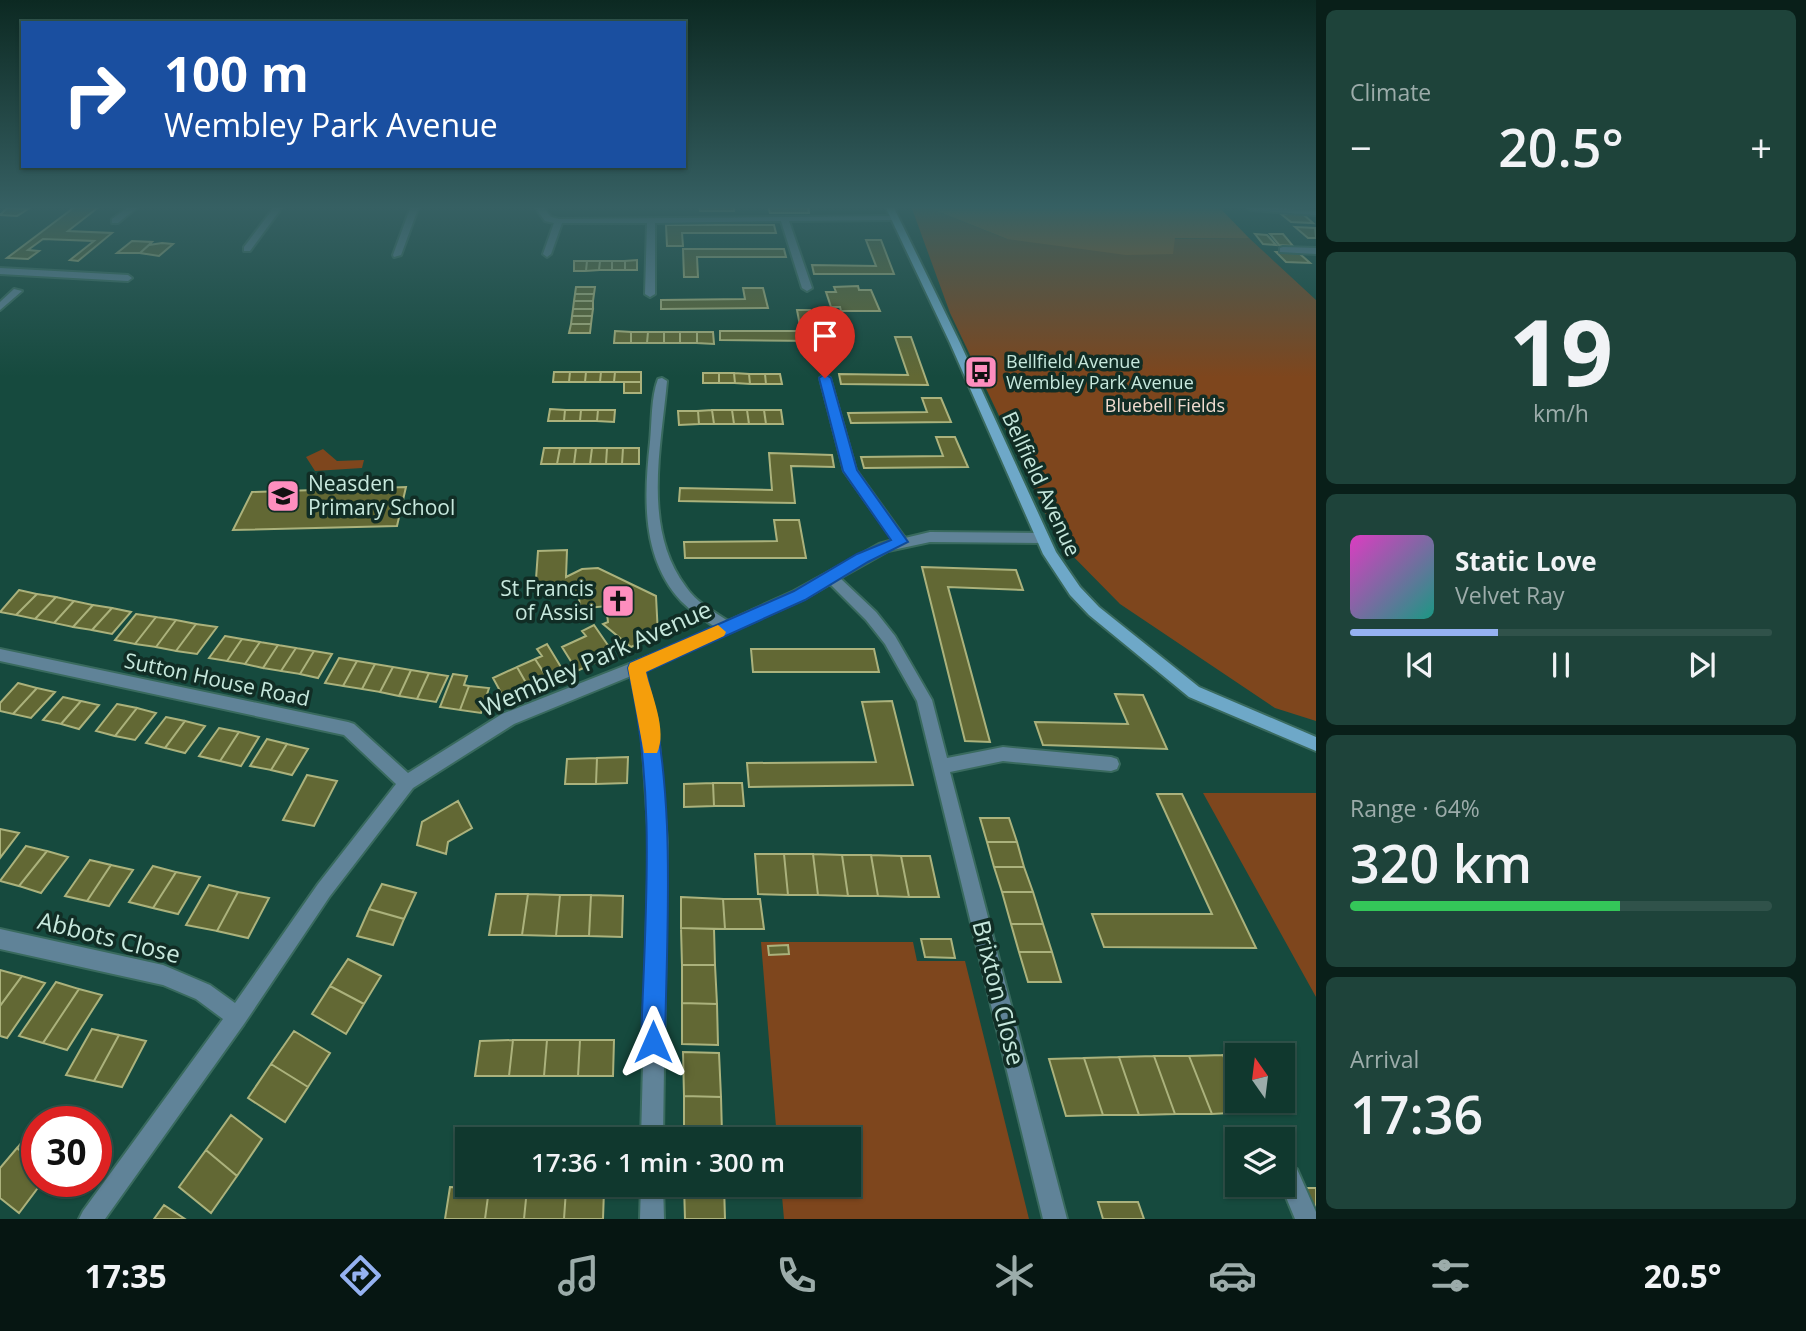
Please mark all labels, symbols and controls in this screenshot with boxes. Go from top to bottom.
text: 100 m [164,40,309,106]
icon: right [49,49,140,140]
text: Climate [1350,76,1431,108]
text: Wembley Park Avenue [164,103,498,146]
text: 20.5° [1498,111,1624,182]
text: − [1350,121,1372,173]
text: + [1750,121,1772,173]
text: 19 [1509,289,1613,413]
pin [795,306,855,378]
icon: arrive [806,317,844,355]
place label: Bellfield Avenue Wembley Park Avenue [1006,349,1194,394]
bus stop icon: Bellfield Avenue Wembley Park Avenue [962,353,1000,391]
park label: Bluebell Fields [1105,393,1225,417]
text: km/h [1533,397,1589,429]
street label: Bellfield Avenue [996,407,1088,561]
place label: Neasden Primary School [308,469,455,521]
school or university icon: Neasden Primary School [264,477,302,515]
text: Static Love [1455,543,1597,579]
place label: St Francis of Assisi [500,574,594,626]
text: Velvet Ray [1455,579,1565,611]
church icon: St Francis of Assisi [599,582,637,620]
street label: Wembley Park Avenue [474,592,716,724]
street label: Sutton House Road [122,646,312,712]
icon: previous [1401,646,1439,684]
icon: pause [1542,646,1580,684]
icon: next [1683,646,1721,684]
text: Range · 64% [1350,792,1480,824]
text: 320 km [1350,827,1532,898]
street label: Abbots Close [35,903,184,970]
street label: Brixton Close [965,917,1033,1069]
position arrow [616,1005,690,1079]
north arrow [1225,1043,1295,1113]
map controls [1225,1043,1295,1197]
text: Arrival [1350,1043,1419,1075]
text: 17:36 [1350,1078,1483,1149]
speed limit sign: 30 [21,1106,112,1197]
button: layers [1225,1127,1295,1197]
text: 17:36 · 1 min · 300 m [531,1144,785,1180]
icon: directions [336,1251,385,1300]
icon: music [554,1251,603,1300]
icon: phone [772,1251,821,1300]
icon: climate [990,1251,1039,1300]
icon: car [1208,1251,1257,1300]
icon: filters [1426,1251,1475,1300]
text: 17:35 [84,1254,167,1297]
text: 20.5° [1644,1254,1721,1297]

